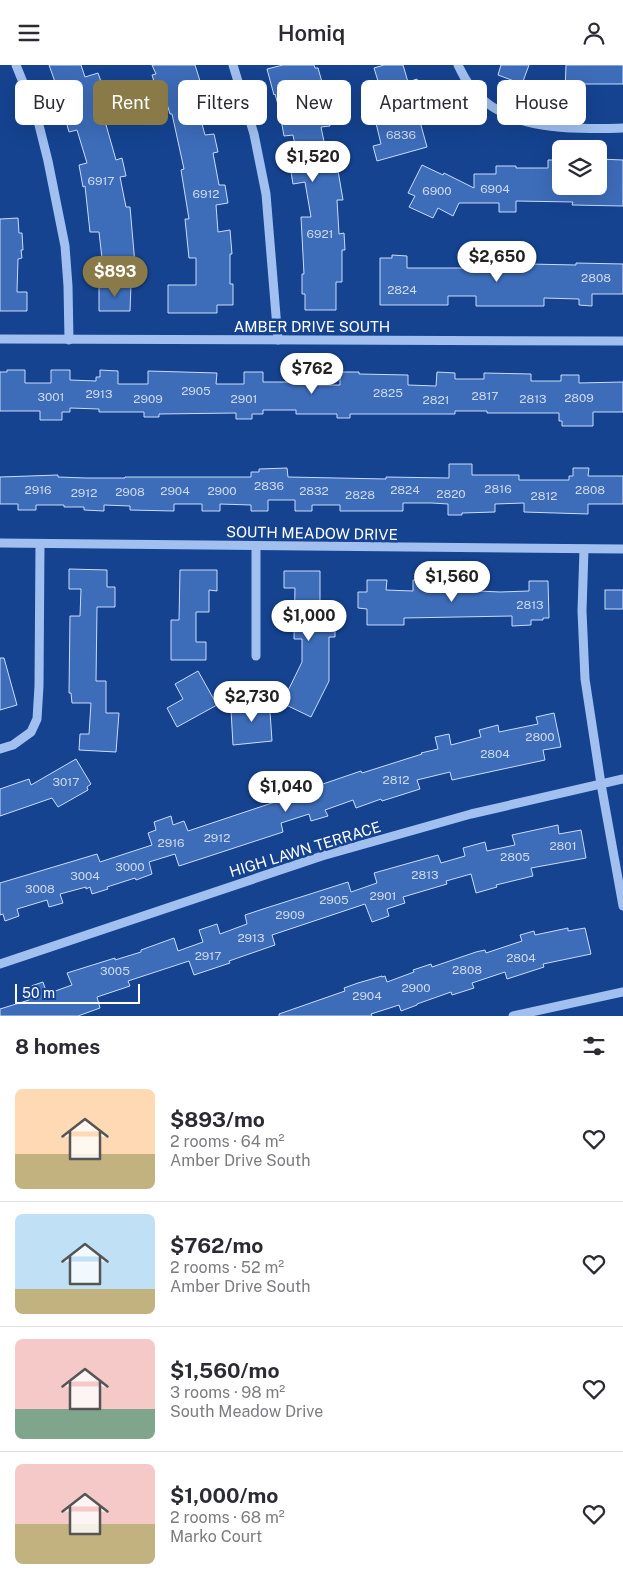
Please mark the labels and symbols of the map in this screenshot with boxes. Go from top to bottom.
house number: 6836 [386,128,416,142]
pin: $1,520 [272,141,354,183]
house number: 6917 [88,174,114,188]
house number: 6904 [480,182,510,196]
house number: 6900 [422,184,452,198]
house number: 6912 [193,187,219,201]
house number: 6921 [307,227,333,241]
pin: $2,650 [456,241,538,283]
pin: $893 [85,255,145,298]
house number: 2808 [581,271,611,285]
house number: 2824 [387,283,417,297]
street label: AMBER DRIVE SOUTH [234,318,390,335]
pin: $762 [282,353,342,395]
house number: 2905 [181,384,211,398]
house number: 2825 [373,386,403,400]
house number: 2913 [85,387,113,401]
house number: 2817 [471,389,499,403]
house number: 3001 [38,390,64,404]
house number: 2809 [564,391,594,405]
house number: 2909 [133,392,163,406]
house number: 2901 [231,392,257,406]
house number: 2813 [519,392,547,406]
house number: 2821 [423,393,449,407]
house number: 2836 [254,479,284,493]
house number: 2816 [484,482,512,496]
house number: 2916 [24,483,52,497]
house number: 2824 [390,483,420,497]
house number: 2808 [575,483,605,497]
house number: 2904 [160,484,190,498]
house number: 2900 [207,484,237,498]
house number: 2832 [299,484,329,498]
house number: 2908 [115,485,145,499]
house number: 2912 [71,486,97,500]
house number: 2820 [436,487,466,501]
house number: 2828 [345,488,375,502]
house number: 2812 [531,489,557,503]
street label: SOUTH MEADOW DRIVE [226,523,398,543]
pin: $1,560 [411,561,493,603]
house number: 2813 [516,598,544,612]
pin: $1,000 [268,599,350,642]
pin: $2,730 [211,681,293,723]
house number: 2800 [525,730,555,744]
house number: 2804 [480,747,510,761]
pin: $1,040 [245,771,327,813]
house number: 2812 [383,773,409,787]
house number: 3017 [53,775,79,789]
street label: HIGH LAWN TERRACE [227,818,383,880]
house number: 2912 [204,831,230,845]
house number: 2916 [157,836,185,850]
house number: 2801 [549,839,577,853]
house number: 2805 [500,850,530,864]
house number: 3000 [115,860,145,874]
house number: 2813 [411,868,439,882]
house number: 3004 [70,869,100,883]
house number: 3008 [25,882,55,896]
house number: 2901 [370,889,396,903]
house number: 2905 [319,893,349,907]
house number: 2909 [275,908,305,922]
house number: 2913 [237,931,265,945]
house number: 2917 [195,949,221,963]
house number: 2804 [506,951,536,965]
house number: 2808 [452,963,482,977]
house number: 3005 [100,964,130,978]
scale bar [15,981,140,1004]
house number: 2900 [401,981,431,995]
house number: 2904 [352,989,382,1003]

